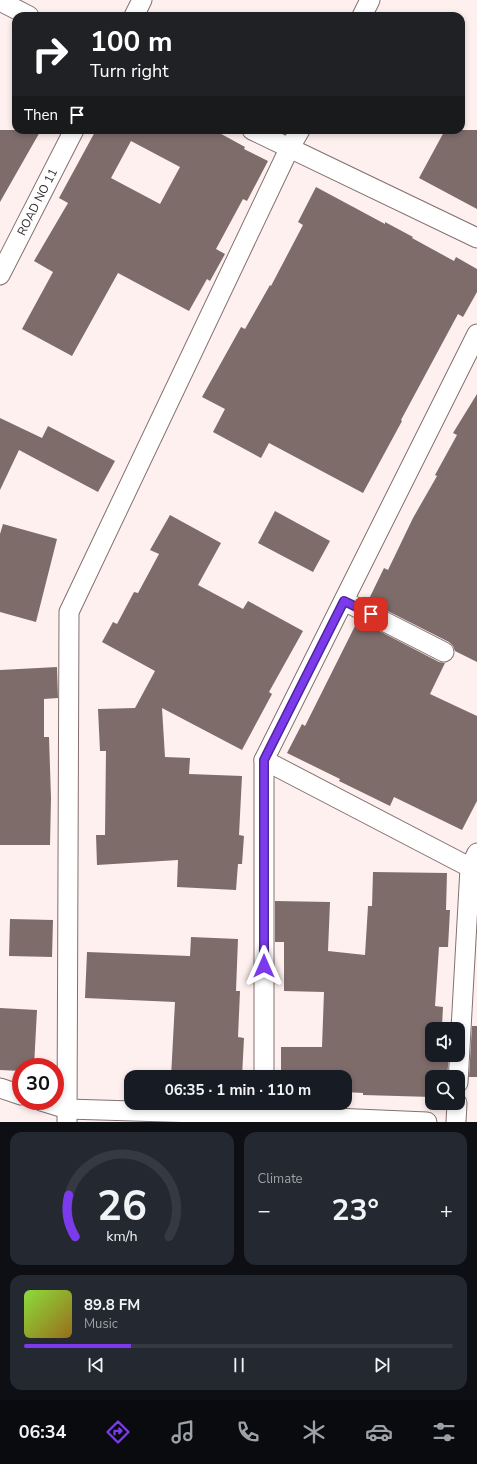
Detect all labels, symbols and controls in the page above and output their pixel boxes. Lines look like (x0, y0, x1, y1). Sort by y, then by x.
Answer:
text: 100 m (90, 23, 173, 61)
icon: right (24, 28, 76, 80)
text: Turn right (90, 59, 169, 83)
icon: arrive (66, 104, 88, 126)
text: Then (24, 105, 58, 125)
street label: ROAD NO 11 (13, 166, 61, 238)
pin (354, 597, 388, 631)
icon: arrive (360, 603, 382, 625)
position arrow (243, 945, 285, 987)
map controls (425, 1022, 465, 1110)
button: sound (425, 1022, 465, 1062)
speed limit sign: 30 (12, 1058, 64, 1110)
button: search (425, 1070, 465, 1110)
text: 06:35 · 1 min · 110 m (165, 1080, 311, 1100)
text: Climate (258, 1170, 303, 1188)
text: 26 (97, 1177, 147, 1234)
text: 23° (332, 1190, 379, 1231)
text: − (258, 1196, 271, 1226)
text: + (440, 1196, 453, 1226)
text: km/h (106, 1226, 137, 1245)
text: 89.8 FM (84, 1295, 140, 1315)
text: Music (84, 1315, 118, 1333)
icon: previous (85, 1354, 107, 1376)
icon: pause (228, 1354, 250, 1376)
icon: next (371, 1354, 393, 1376)
icon: directions (104, 1418, 132, 1446)
icon: music (169, 1418, 197, 1446)
icon: phone (234, 1418, 262, 1446)
icon: climate (300, 1418, 328, 1446)
icon: car (365, 1418, 393, 1446)
icon: filters (430, 1418, 458, 1446)
text: 06:34 (19, 1420, 66, 1444)

